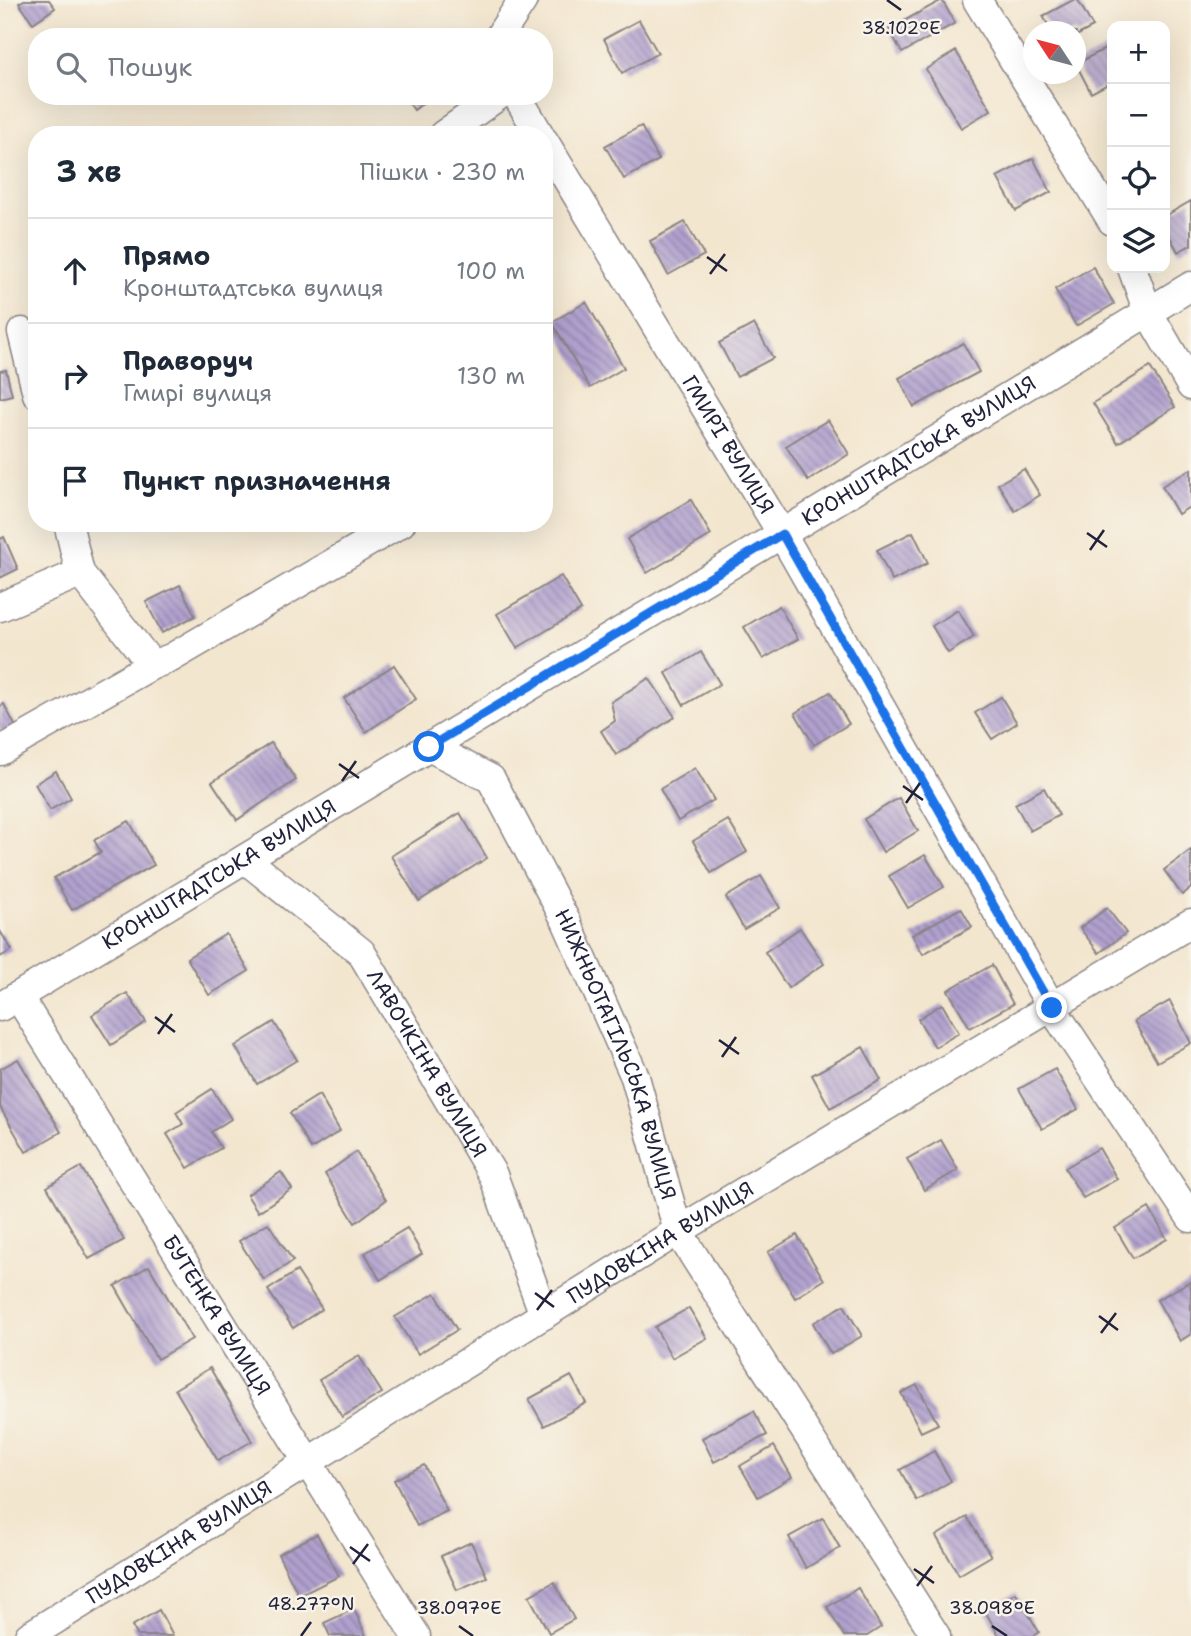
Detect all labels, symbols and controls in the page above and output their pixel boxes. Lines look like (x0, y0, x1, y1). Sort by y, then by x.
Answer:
text: 38.102°E (861, 16, 941, 40)
north arrow (1023, 21, 1086, 84)
map controls (1107, 21, 1170, 273)
button: + (1107, 21, 1170, 84)
search box (28, 28, 553, 105)
icon: search (52, 48, 90, 86)
text: Пошук (108, 49, 192, 84)
button: − (1107, 84, 1170, 147)
button: locate (1107, 147, 1170, 210)
text: 3 хв (56, 151, 121, 192)
text: Пішки · 230 m (360, 157, 525, 187)
button: layers (1107, 210, 1170, 273)
text: Прямо (123, 238, 211, 273)
icon: ahead (56, 252, 94, 290)
text: 100 m (456, 256, 525, 286)
text: Кронштадтська вулиця (123, 273, 384, 303)
text: Праворуч (123, 343, 253, 378)
icon: right (56, 357, 94, 395)
text: 130 m (457, 361, 525, 391)
street label: КРОНШТАДТСЬКА ВУЛИЦЯ (796, 369, 1041, 533)
street label: ГМИРІ ВУЛИЦЯ (675, 370, 781, 519)
text: Гмирі вулиця (123, 378, 272, 408)
icon: arrive (56, 462, 94, 500)
text: Пункт призначення (123, 463, 391, 498)
route start (413, 731, 444, 762)
street label: КРОНШТАДТСЬКА ВУЛИЦЯ (97, 793, 341, 956)
street label: НИЖНЬОТАГІЛЬСЬКА ВУЛИЦЯ (548, 904, 683, 1203)
street label: ЛАВОЧКІНА ВУЛИЦЯ (360, 964, 493, 1163)
route end (1036, 992, 1067, 1023)
street label: ПУДОВКІНА ВУЛИЦЯ (562, 1175, 759, 1311)
street label: БУТЕНКА ВУЛИЦЯ (156, 1230, 277, 1401)
street label: ПУДОВКІНА ВУЛИЦЯ (81, 1474, 277, 1611)
text: 48.277°N (268, 1592, 354, 1616)
text: 38.097°E (416, 1596, 502, 1620)
text: 38.098°E (949, 1596, 1035, 1620)

